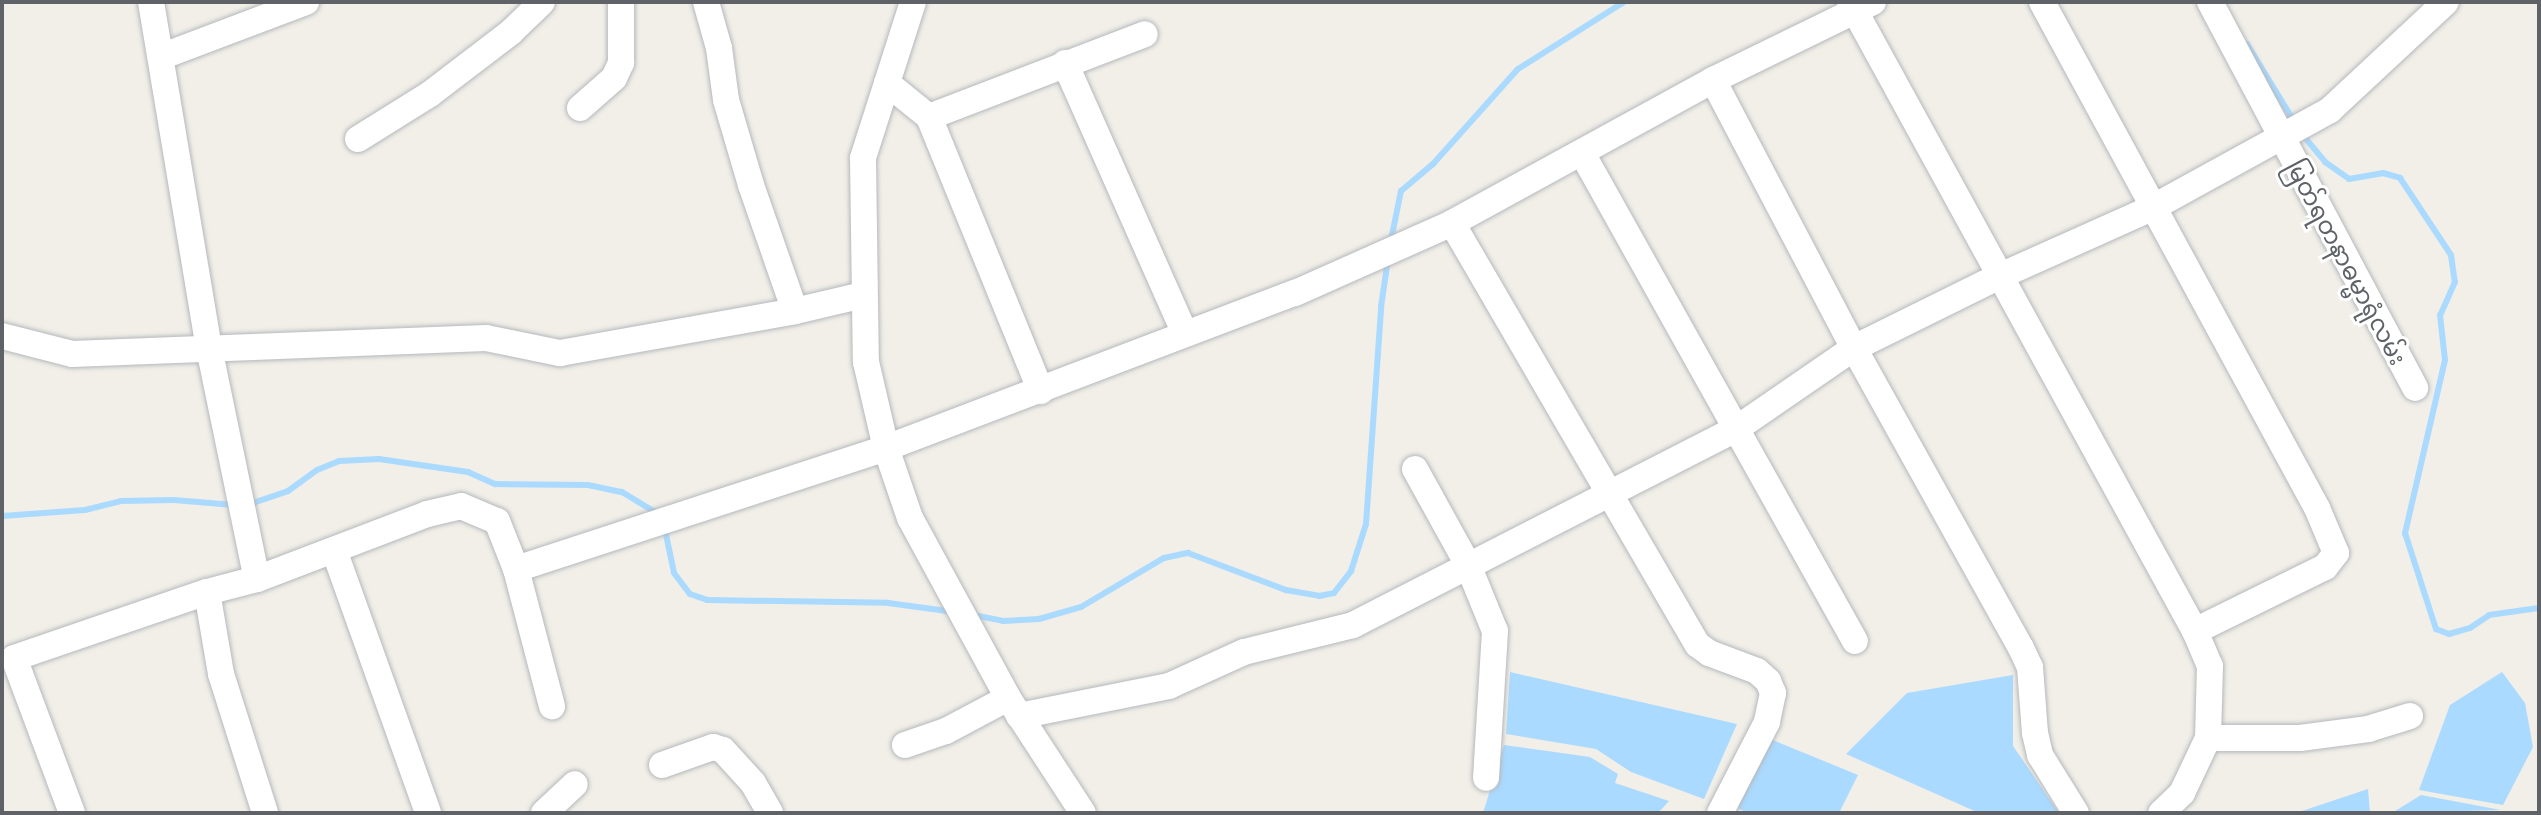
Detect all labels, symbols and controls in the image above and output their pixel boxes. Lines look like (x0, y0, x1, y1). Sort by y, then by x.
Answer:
street label: မြတ်ရတနာဓမ္မာရုံလမ်း (2281, 155, 2413, 369)

